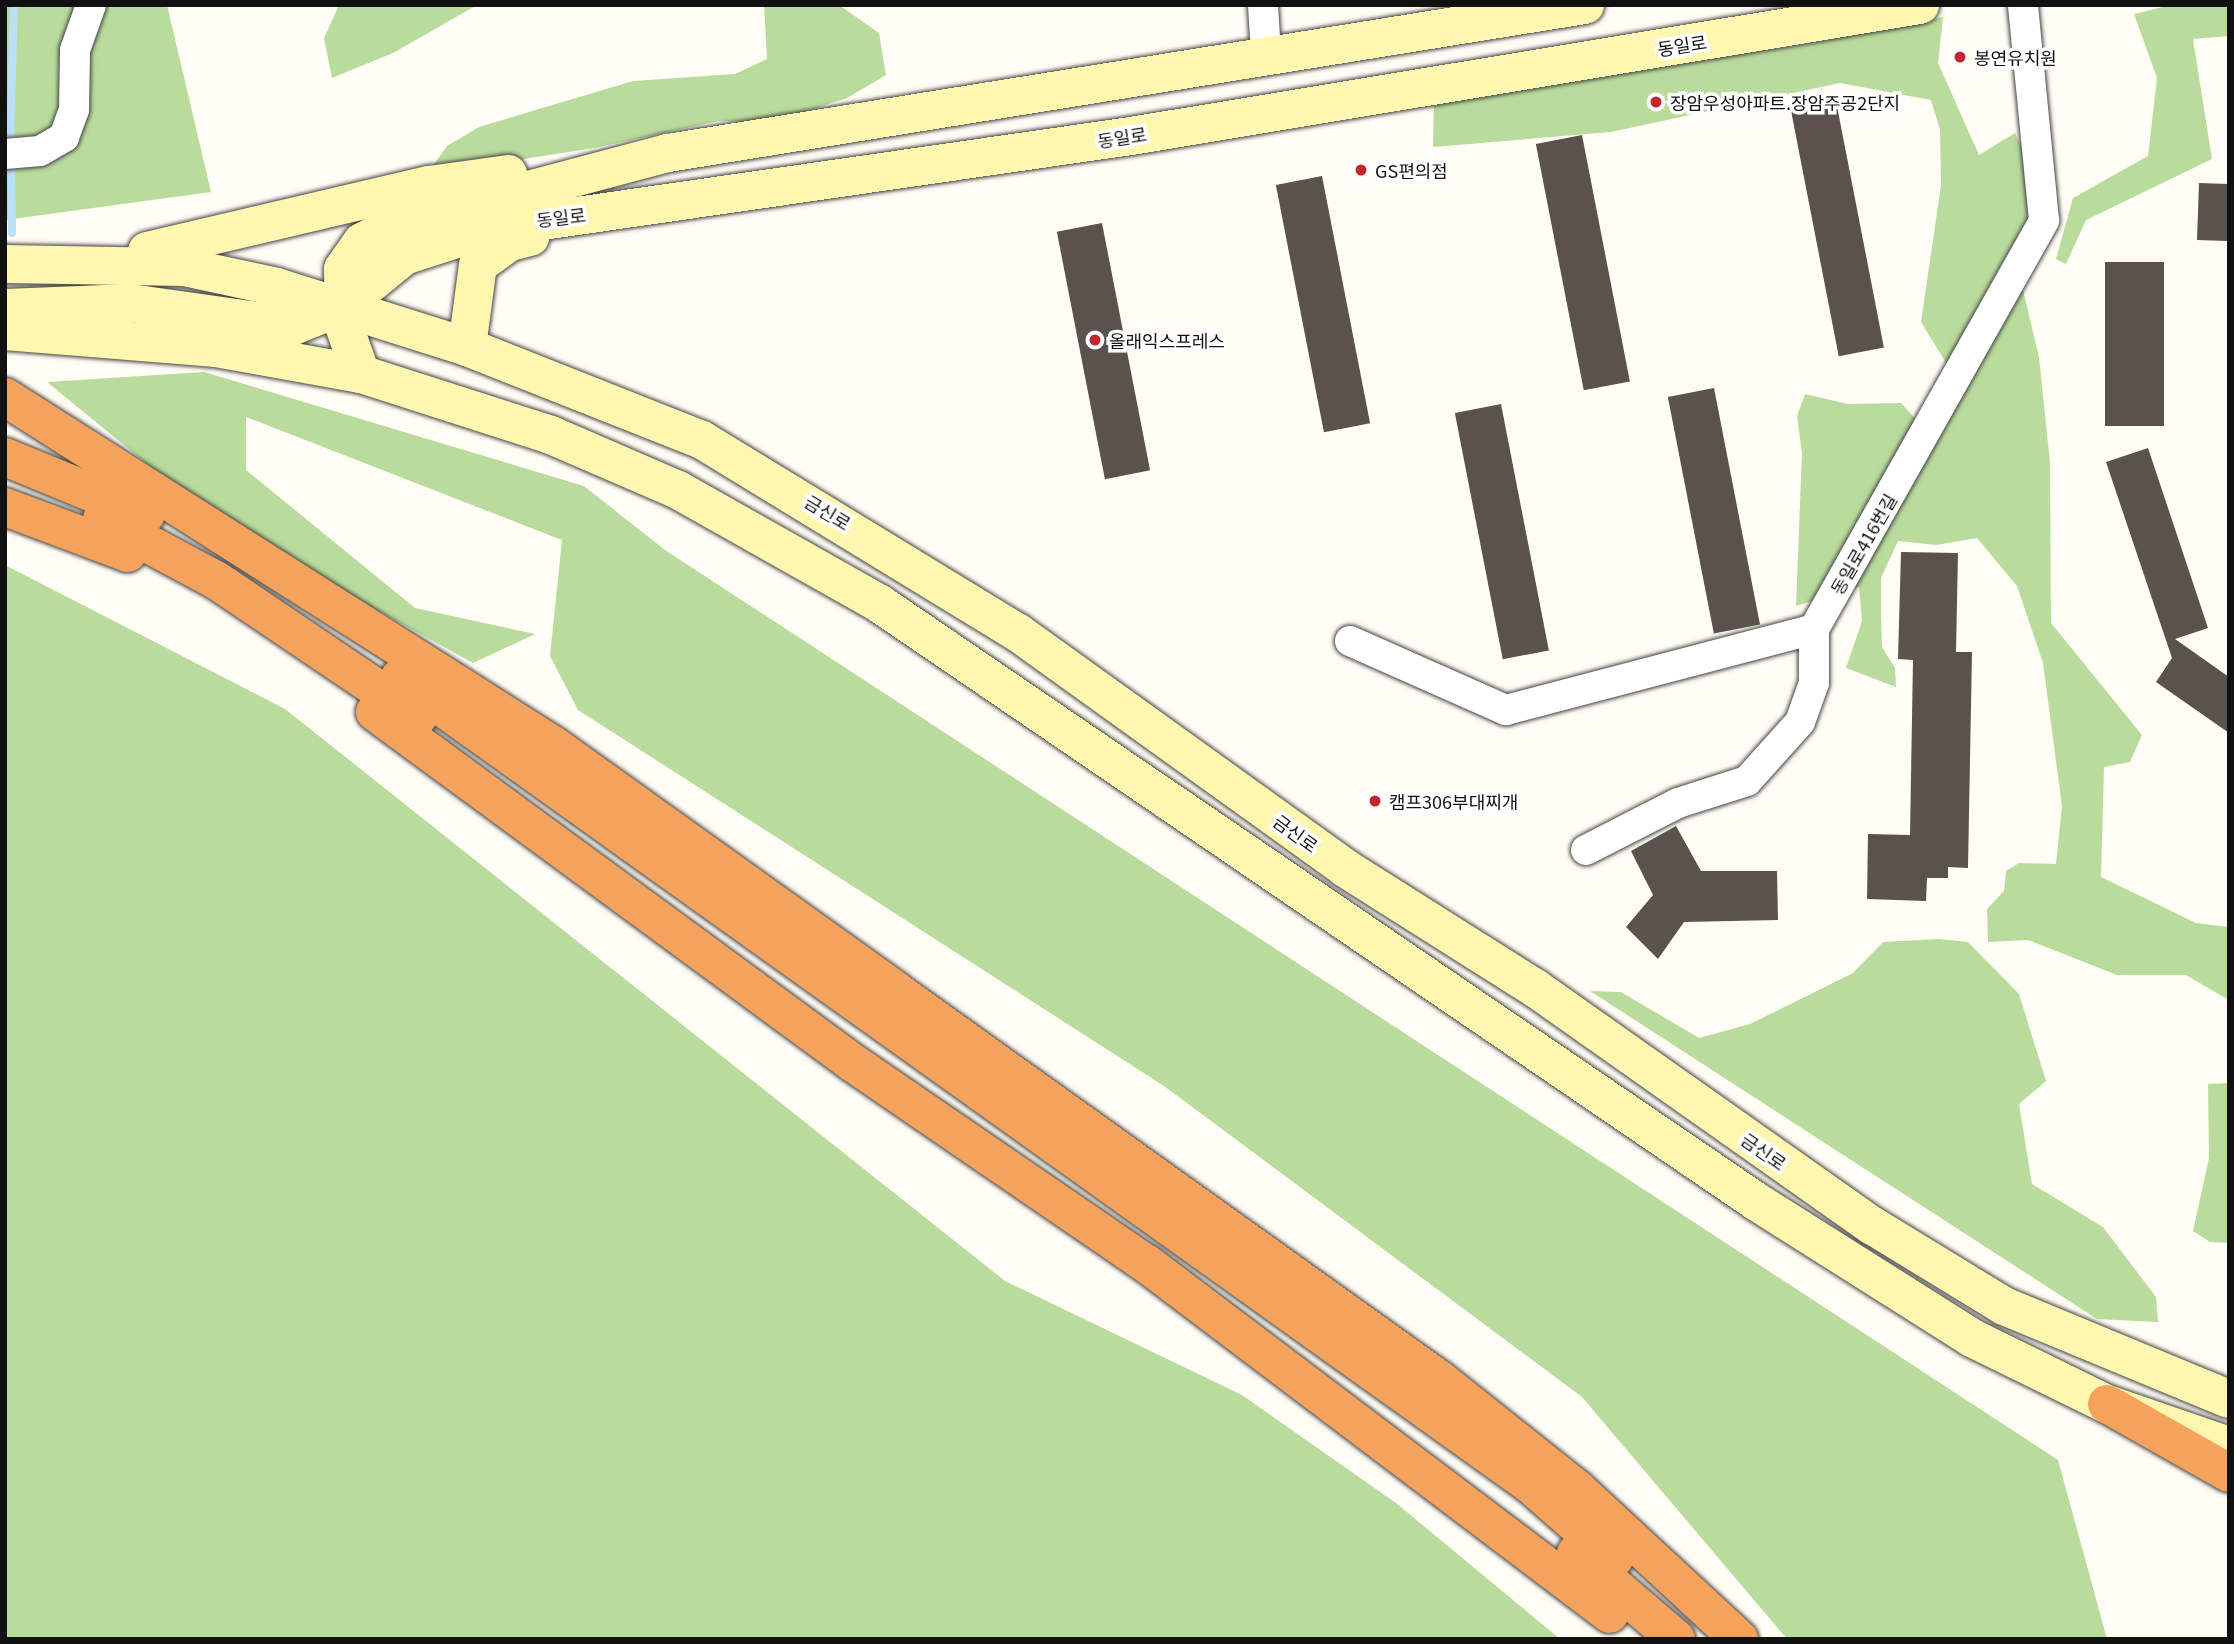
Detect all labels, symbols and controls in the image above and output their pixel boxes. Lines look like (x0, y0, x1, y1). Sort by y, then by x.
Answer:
street label: 동일로 (1656, 30, 1708, 60)
place label: 봉연유치원 (1974, 46, 2057, 68)
marker: 봉연유치원 (1952, 49, 1968, 65)
place label: 장암우성아파트.장암주공2단지 (1670, 91, 1900, 113)
marker: 장암우성아파트.장암주공2단지 (1648, 94, 1664, 110)
street label: 동일로 (1096, 122, 1148, 152)
place label: GS편의점 (1375, 159, 1448, 181)
marker: GS편의점 (1353, 162, 1369, 178)
street label: 동일로 (535, 203, 587, 231)
place label: 올래익스프레스 (1109, 329, 1225, 351)
marker: 올래익스프레스 (1087, 332, 1103, 348)
street label: 금신로 (801, 490, 855, 534)
street label: 동일로416번길 (1825, 490, 1901, 598)
place label: 캠프306부대찌개 (1389, 790, 1518, 812)
marker: 캠프306부대찌개 (1367, 793, 1383, 809)
street label: 금신로 (1270, 810, 1322, 856)
street label: 금신로 (1737, 1128, 1791, 1174)

